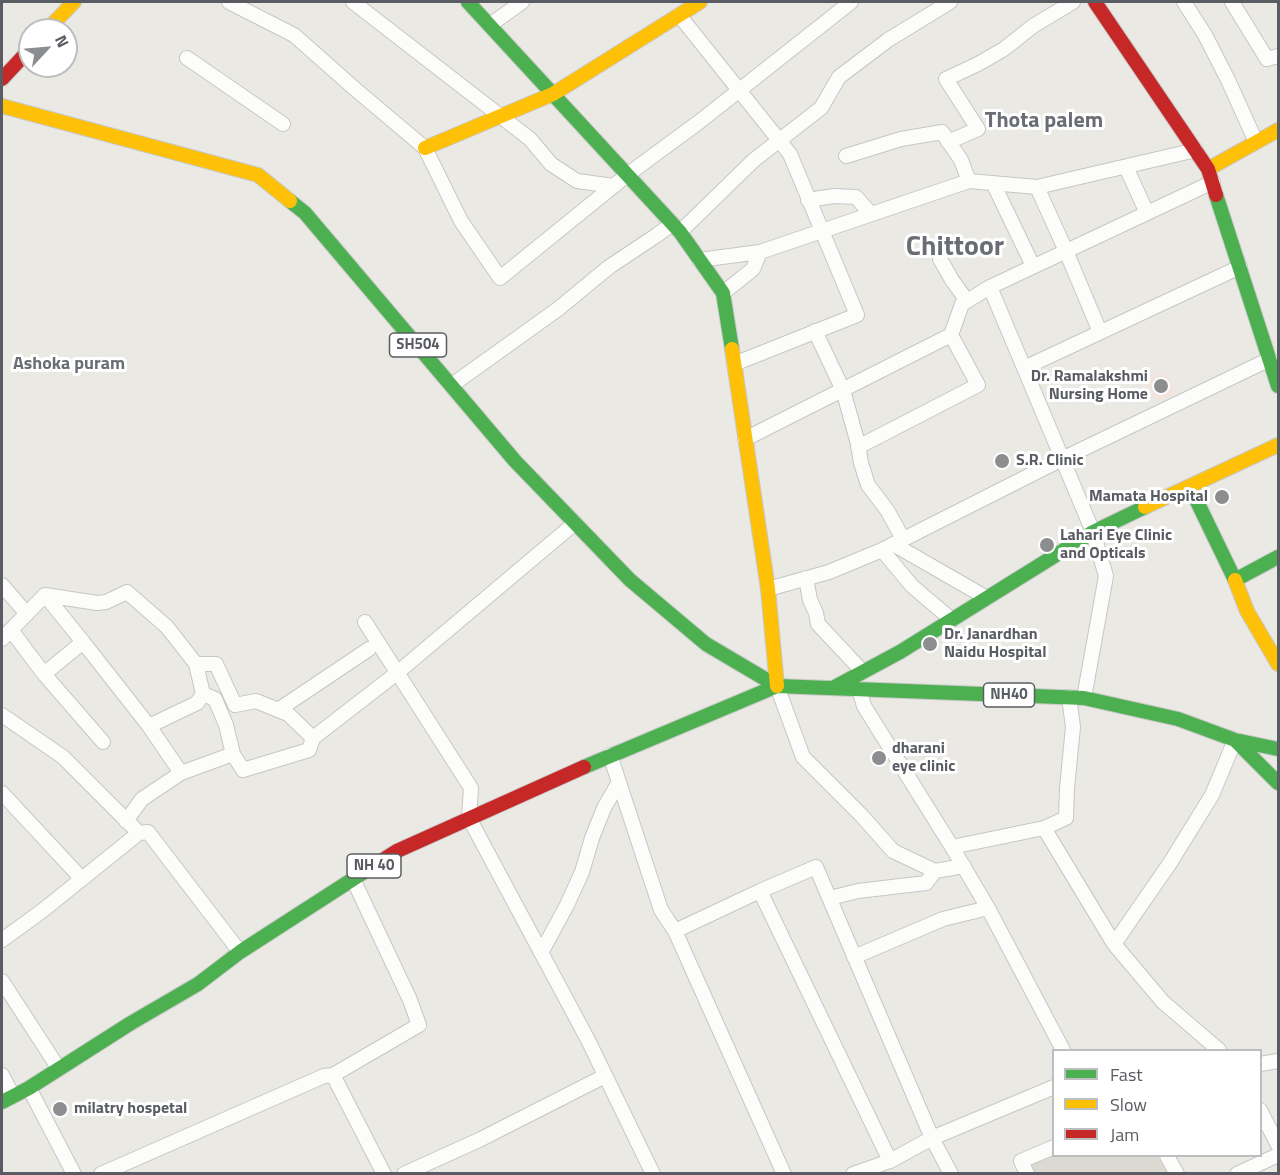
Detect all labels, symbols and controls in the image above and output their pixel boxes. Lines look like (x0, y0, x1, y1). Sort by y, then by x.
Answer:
north arrow (18, 18, 78, 78)
text: N (49, 31, 76, 51)
district label: Thota palem (985, 109, 1103, 135)
district label: Chittoor (906, 231, 1004, 265)
road number: SH504 (390, 333, 446, 357)
district label: Ashoka puram (13, 354, 125, 376)
place label: Dr. Ramalakshmi Nursing Home (1031, 367, 1148, 405)
marker: Dr. Ramalakshmi Nursing Home (1152, 377, 1170, 395)
place label: S.R. Clinic (1016, 451, 1084, 471)
marker: S.R. Clinic (993, 452, 1011, 470)
place label: Mamata Hospital (1089, 487, 1208, 507)
marker: Mamata Hospital (1213, 488, 1231, 506)
place label: Lahari Eye Clinic and Opticals (1060, 526, 1172, 564)
marker: Lahari Eye Clinic and Opticals (1038, 536, 1056, 554)
place label: Dr. Janardhan Naidu Hospital (944, 625, 1046, 663)
marker: Dr. Janardhan Naidu Hospital (921, 635, 939, 653)
road number: NH40 (984, 683, 1034, 707)
place label: dharani eye clinic (892, 739, 955, 777)
marker: dharani eye clinic (870, 749, 888, 767)
road number: NH 40 (347, 854, 401, 878)
legend (1052, 1049, 1262, 1157)
text: Fast (1110, 1061, 1143, 1088)
text: Slow (1110, 1091, 1147, 1118)
place label: milatry hospetal (74, 1099, 187, 1119)
marker: milatry hospetal (51, 1100, 69, 1118)
text: Jam (1110, 1121, 1139, 1148)

